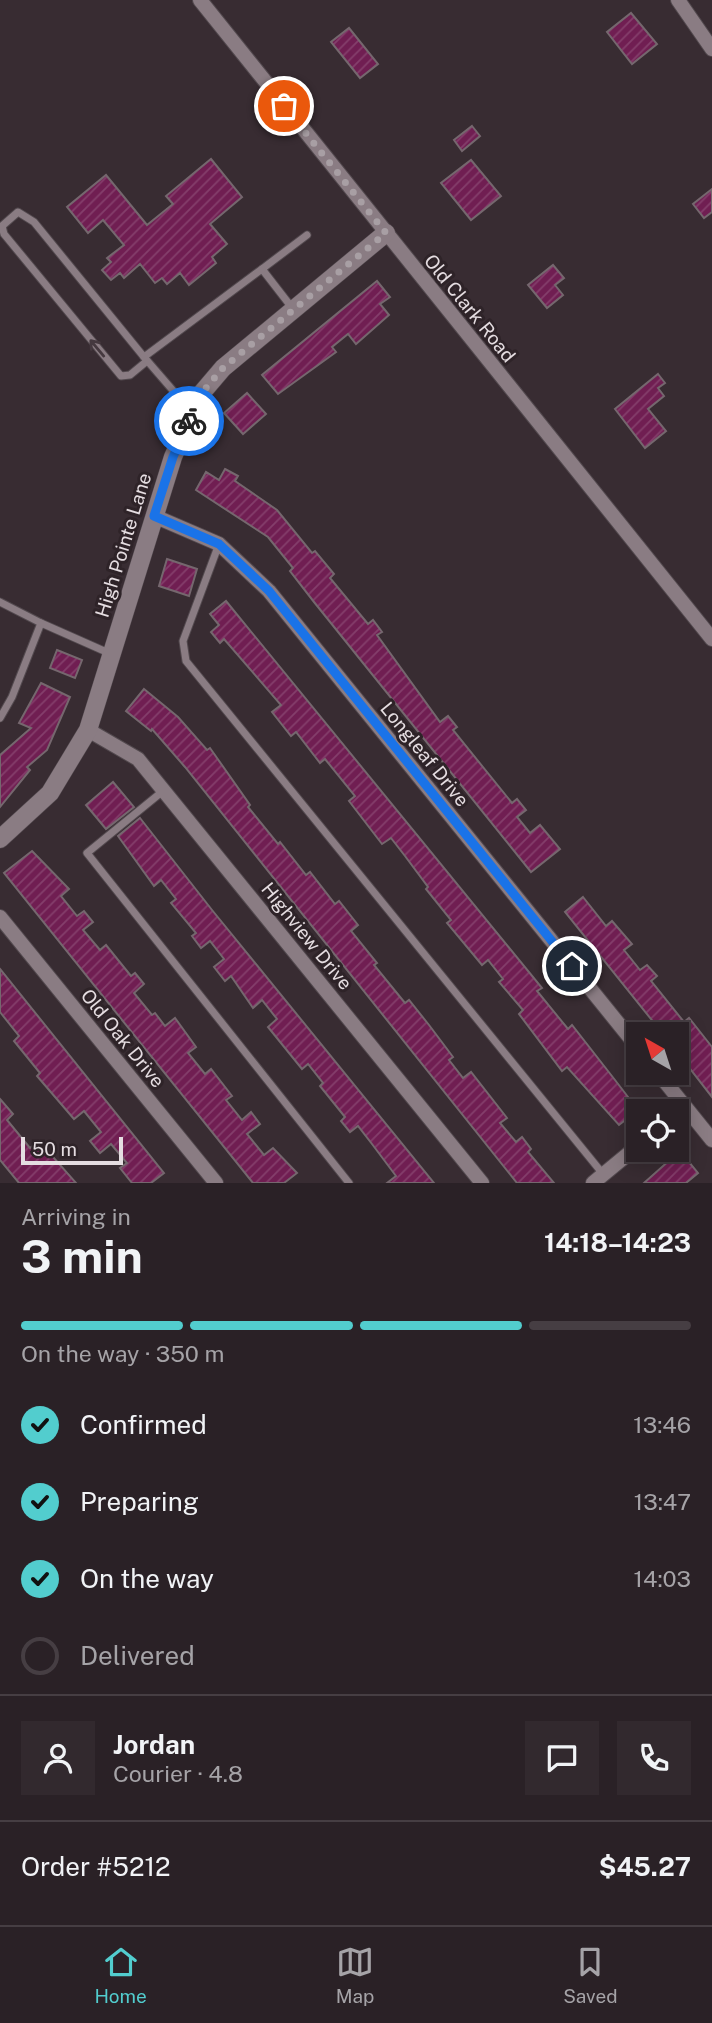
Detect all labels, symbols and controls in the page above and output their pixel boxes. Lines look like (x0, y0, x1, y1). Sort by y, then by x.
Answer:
pin (254, 76, 314, 136)
icon: bag (265, 87, 303, 125)
street label: Old Clark Road (420, 250, 520, 366)
one-way arrow (89, 340, 105, 358)
courier (154, 386, 224, 456)
icon: bike (170, 402, 208, 440)
street label: High Pointe Lane (91, 470, 155, 620)
street label: Longleaf Drive (376, 697, 474, 811)
street label: Highview Drive (257, 878, 357, 994)
pin (542, 936, 602, 996)
icon: home (553, 947, 591, 985)
street label: Old Oak Drive (77, 984, 169, 1092)
north arrow (626, 1022, 690, 1085)
map controls (626, 1022, 689, 1162)
button: locate (626, 1099, 689, 1162)
scale bar (21, 1134, 122, 1166)
text: 50 m (32, 1138, 77, 1160)
text: Arriving in (21, 1203, 131, 1230)
text: 14:18–14:23 (544, 1227, 691, 1258)
text: 3 min (21, 1229, 143, 1283)
text: On the way · 350 m (21, 1340, 224, 1367)
icon: check (21, 1406, 59, 1444)
text: Confirmed (80, 1409, 207, 1440)
text: 13:46 (633, 1411, 691, 1438)
icon: check (21, 1483, 59, 1521)
text: Preparing (80, 1486, 199, 1517)
text: 13:47 (634, 1488, 691, 1515)
icon: check (21, 1560, 59, 1598)
text: On the way (80, 1563, 214, 1594)
text: 14:03 (634, 1565, 691, 1592)
text: Delivered (80, 1640, 195, 1671)
button: person (21, 1721, 95, 1795)
button: chat (525, 1721, 599, 1795)
button: phone (617, 1721, 691, 1795)
text: Jordan (113, 1729, 195, 1760)
text: Courier · 4.8 (113, 1760, 243, 1787)
text: Order #5212 (21, 1851, 171, 1882)
text: $45.27 (599, 1851, 691, 1882)
tab: Home (94, 1943, 147, 2007)
tab: Map (336, 1943, 374, 2007)
tab: Saved (563, 1943, 618, 2007)

